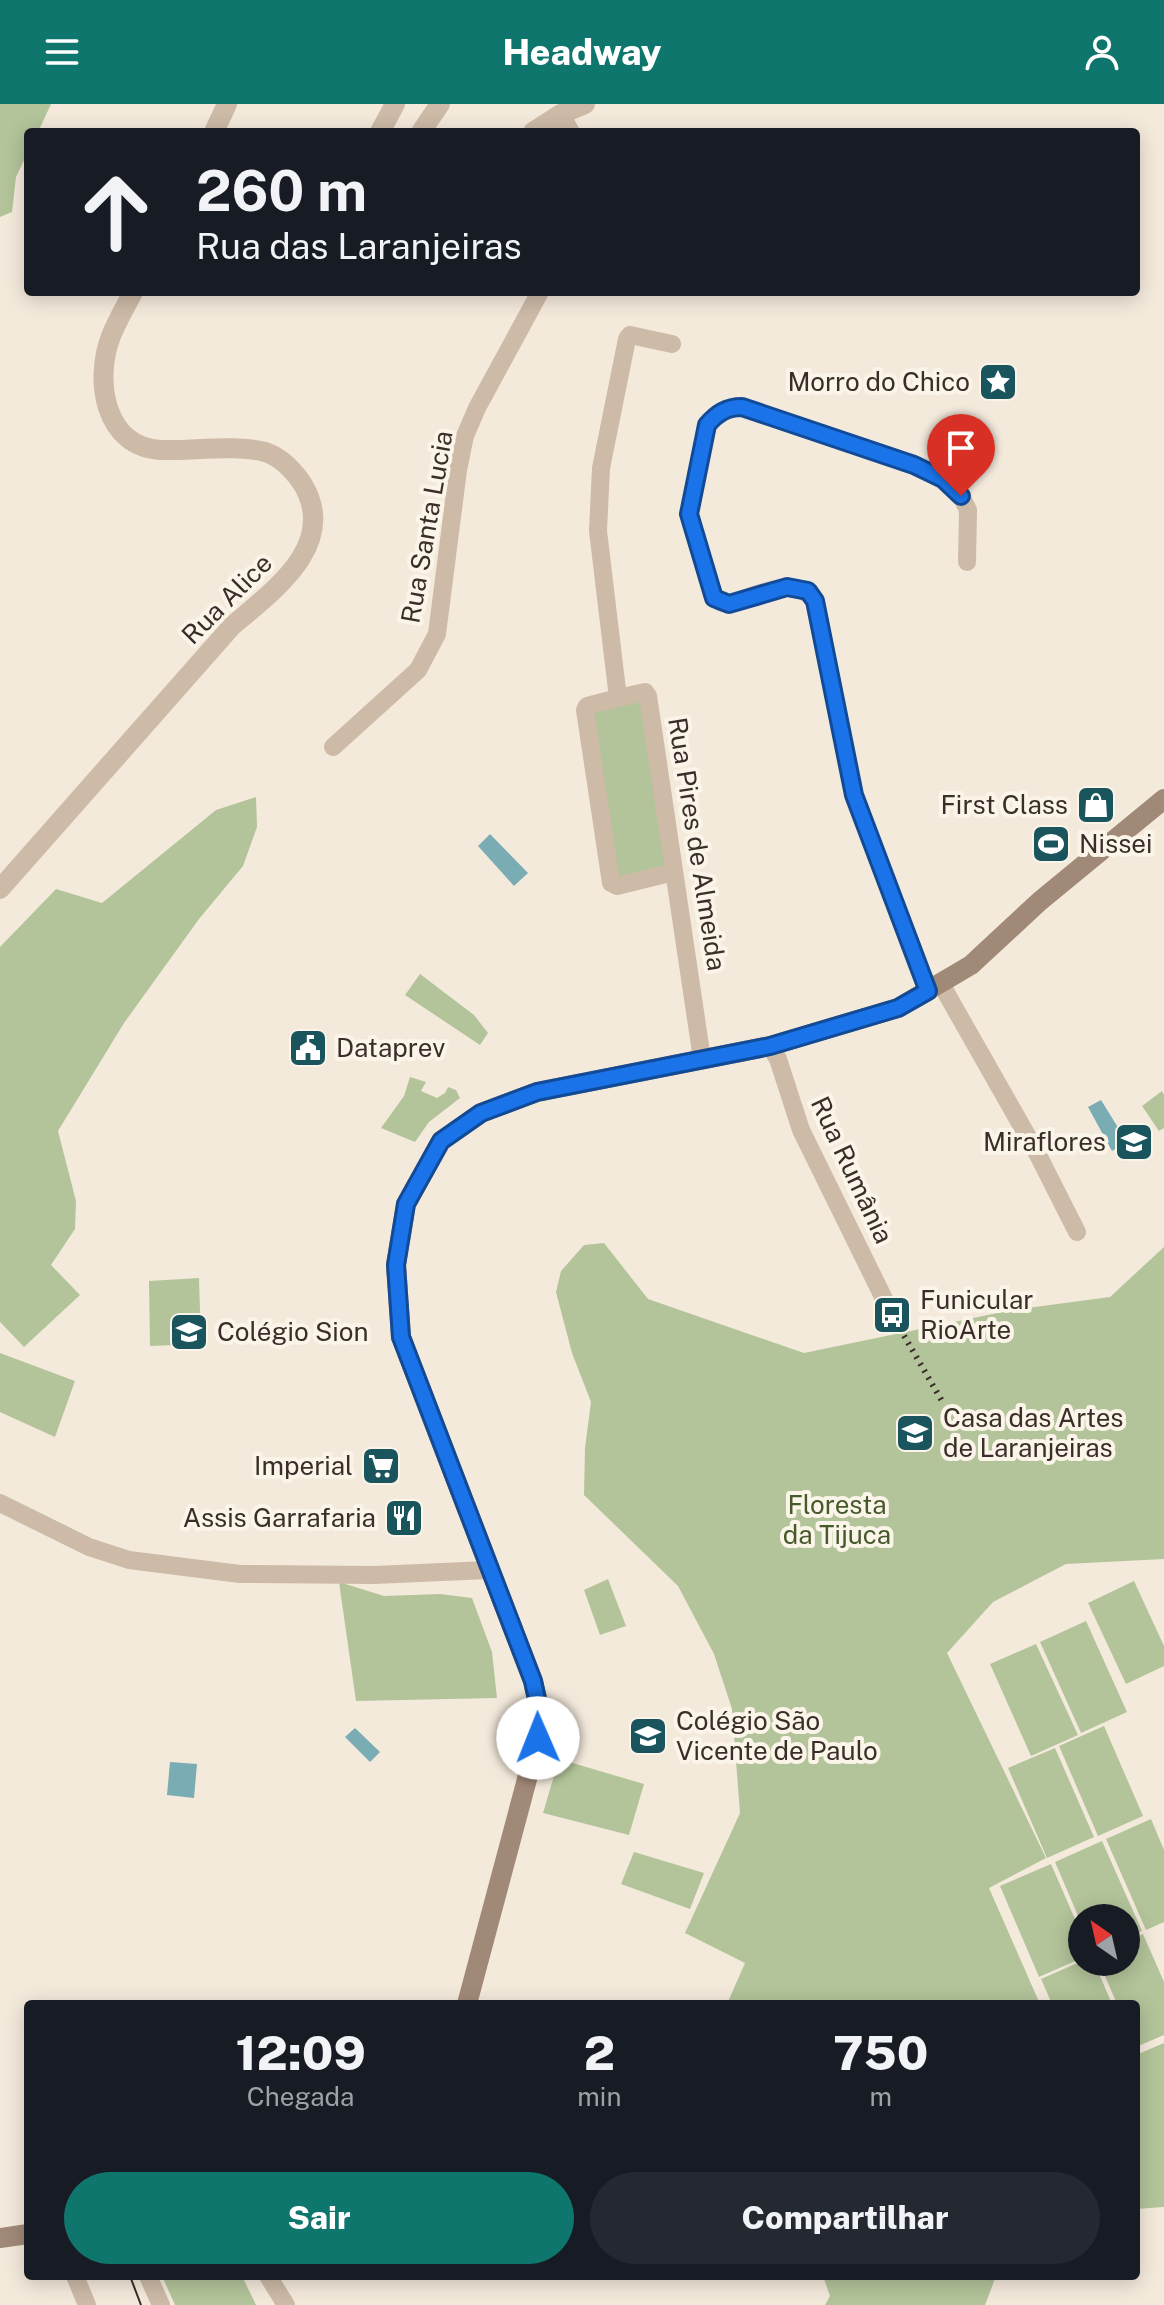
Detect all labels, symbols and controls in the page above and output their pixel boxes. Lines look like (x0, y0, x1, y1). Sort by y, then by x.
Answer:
icon: menu (40, 30, 84, 74)
icon: person (1080, 30, 1124, 74)
text: Headway (502, 31, 662, 73)
text: 260 m (196, 158, 367, 224)
icon: ahead (64, 160, 168, 264)
text: Rua das Laranjeiras (196, 225, 522, 267)
place icon: Morro do Chico (977, 361, 1019, 403)
place label: Morro do Chico (787, 366, 970, 397)
pin (927, 414, 995, 496)
icon: arrive (939, 426, 983, 470)
street label: Rua Santa Lucia (394, 428, 459, 626)
street label: Rua Alice (175, 547, 278, 650)
street label: Rua Pires de Almeida (662, 715, 733, 973)
shop icon: First Class (1075, 784, 1117, 826)
place label: First Class (940, 789, 1068, 820)
sports icon: Nissei (1030, 823, 1072, 865)
place label: Nissei (1079, 828, 1152, 859)
public building icon: Dataprev (287, 1027, 329, 1069)
place label: Dataprev (336, 1032, 445, 1063)
street label: Rua Rumânia (805, 1091, 900, 1248)
school or university icon: Miraflores (1113, 1121, 1155, 1163)
place label: Miraflores (983, 1126, 1106, 1157)
place label: Funicular RioArte (920, 1284, 1034, 1345)
bus stop icon: Funicular RioArte (871, 1294, 913, 1336)
school or university icon: Colégio Sion (168, 1311, 210, 1353)
place label: Colégio Sion (217, 1316, 368, 1347)
place label: Casa das Artes de Laranjeiras (943, 1402, 1123, 1463)
school or university icon: Casa das Artes de Laranjeiras (894, 1412, 936, 1454)
supermarket icon: Imperial (360, 1445, 402, 1487)
place label: Imperial (254, 1450, 353, 1481)
park label: Floresta da Tijuca (783, 1489, 891, 1550)
restaurant icon: Assis Garrafaria (383, 1497, 425, 1539)
place label: Assis Garrafaria (183, 1502, 376, 1533)
position arrow (496, 1696, 580, 1780)
place label: Colégio São Vicente de Paulo (676, 1705, 878, 1766)
school or university icon: Colégio São Vicente de Paulo (627, 1715, 669, 1757)
north arrow (1068, 1904, 1140, 1976)
map controls (1068, 1904, 1140, 1976)
text: 12:09 (236, 2024, 366, 2081)
text: 2 (584, 2024, 615, 2081)
text: 750 (833, 2024, 928, 2081)
text: Chegada (247, 2081, 354, 2112)
text: min (577, 2081, 621, 2112)
text: m (869, 2081, 892, 2112)
button: Sair (64, 2172, 574, 2264)
button: Compartilhar (590, 2172, 1100, 2264)

